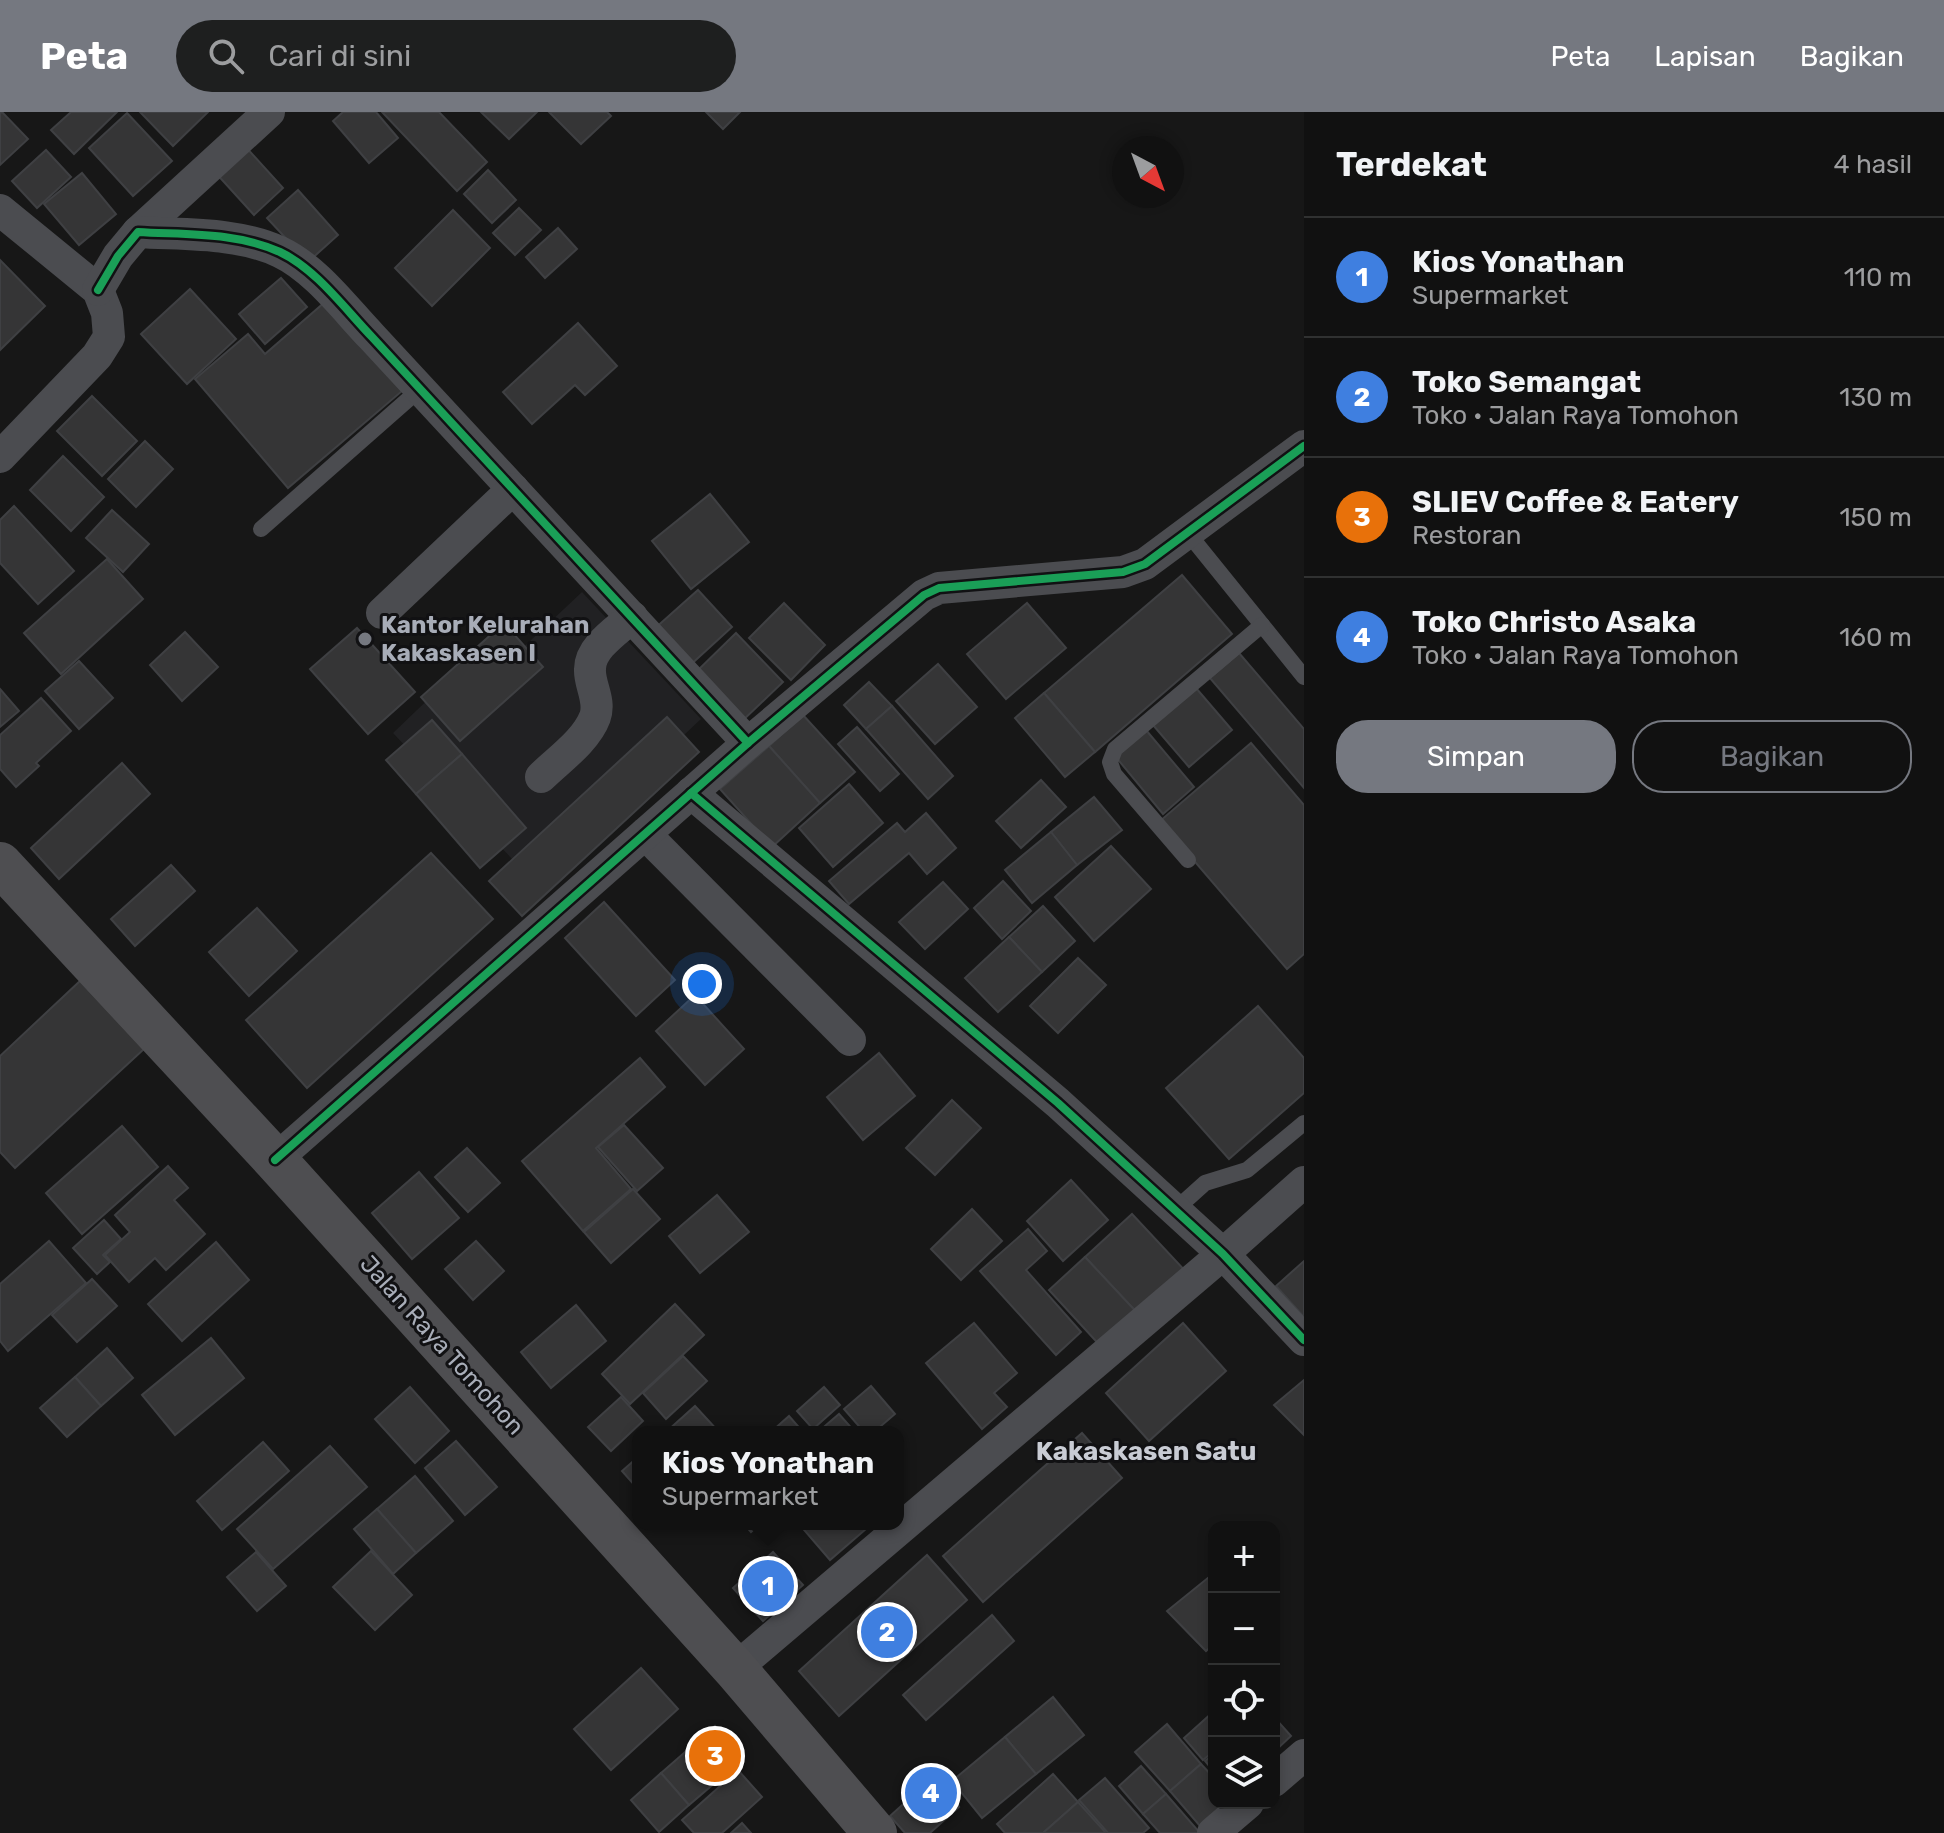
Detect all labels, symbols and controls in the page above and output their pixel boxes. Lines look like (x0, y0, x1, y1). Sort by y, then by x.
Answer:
search box (176, 20, 736, 92)
text: Peta (40, 33, 128, 79)
icon: search (204, 34, 248, 78)
text: Cari di sini (268, 38, 411, 74)
text: Peta (1551, 40, 1610, 73)
text: Lapisan (1654, 40, 1756, 73)
text: Bagikan (1800, 40, 1904, 73)
north arrow (1112, 136, 1184, 208)
text: Terdekat (1336, 144, 1487, 185)
text: 4 hasil (1833, 149, 1912, 180)
text: Kios Yonathan (1412, 244, 1624, 280)
text: 1 (1356, 262, 1368, 293)
text: 110 m (1844, 262, 1912, 293)
text: Supermarket (1412, 280, 1569, 311)
text: Toko Semangat (1412, 364, 1641, 400)
text: 2 (1354, 382, 1370, 413)
text: 130 m (1839, 382, 1912, 413)
text: Toko · Jalan Raya Tomohon (1412, 400, 1739, 431)
text: SLIEV Coffee & Eatery (1412, 484, 1739, 520)
text: 3 (1353, 502, 1371, 533)
text: 150 m (1839, 502, 1912, 533)
text: Restoran (1412, 520, 1522, 551)
text: Toko Christo Asaka (1412, 604, 1696, 640)
place label: Kantor Kelurahan Kakaskasen I (381, 611, 589, 667)
text: 4 (1353, 622, 1371, 653)
text: 160 m (1839, 622, 1912, 653)
marker: Kantor Kelurahan Kakaskasen I (356, 630, 374, 648)
text: Toko · Jalan Raya Tomohon (1412, 640, 1739, 671)
button: Simpan (1336, 720, 1616, 793)
button: Bagikan (1632, 720, 1912, 793)
your location (682, 964, 722, 1004)
street label: Jalan Raya Tomohon (354, 1250, 530, 1440)
popup (632, 1426, 904, 1530)
district label: Kakaskasen Satu (1036, 1436, 1256, 1467)
text: Kios Yonathan (662, 1445, 874, 1481)
text: Supermarket (662, 1481, 818, 1512)
map controls (1208, 1521, 1280, 1809)
button: + (1208, 1521, 1280, 1593)
pin: 1 (742, 1556, 794, 1616)
button: − (1208, 1593, 1280, 1665)
pin: 2 (861, 1602, 913, 1662)
button: locate (1208, 1665, 1280, 1737)
pin: 3 (689, 1726, 741, 1786)
button: layers (1208, 1737, 1280, 1809)
pin: 4 (905, 1763, 957, 1823)

